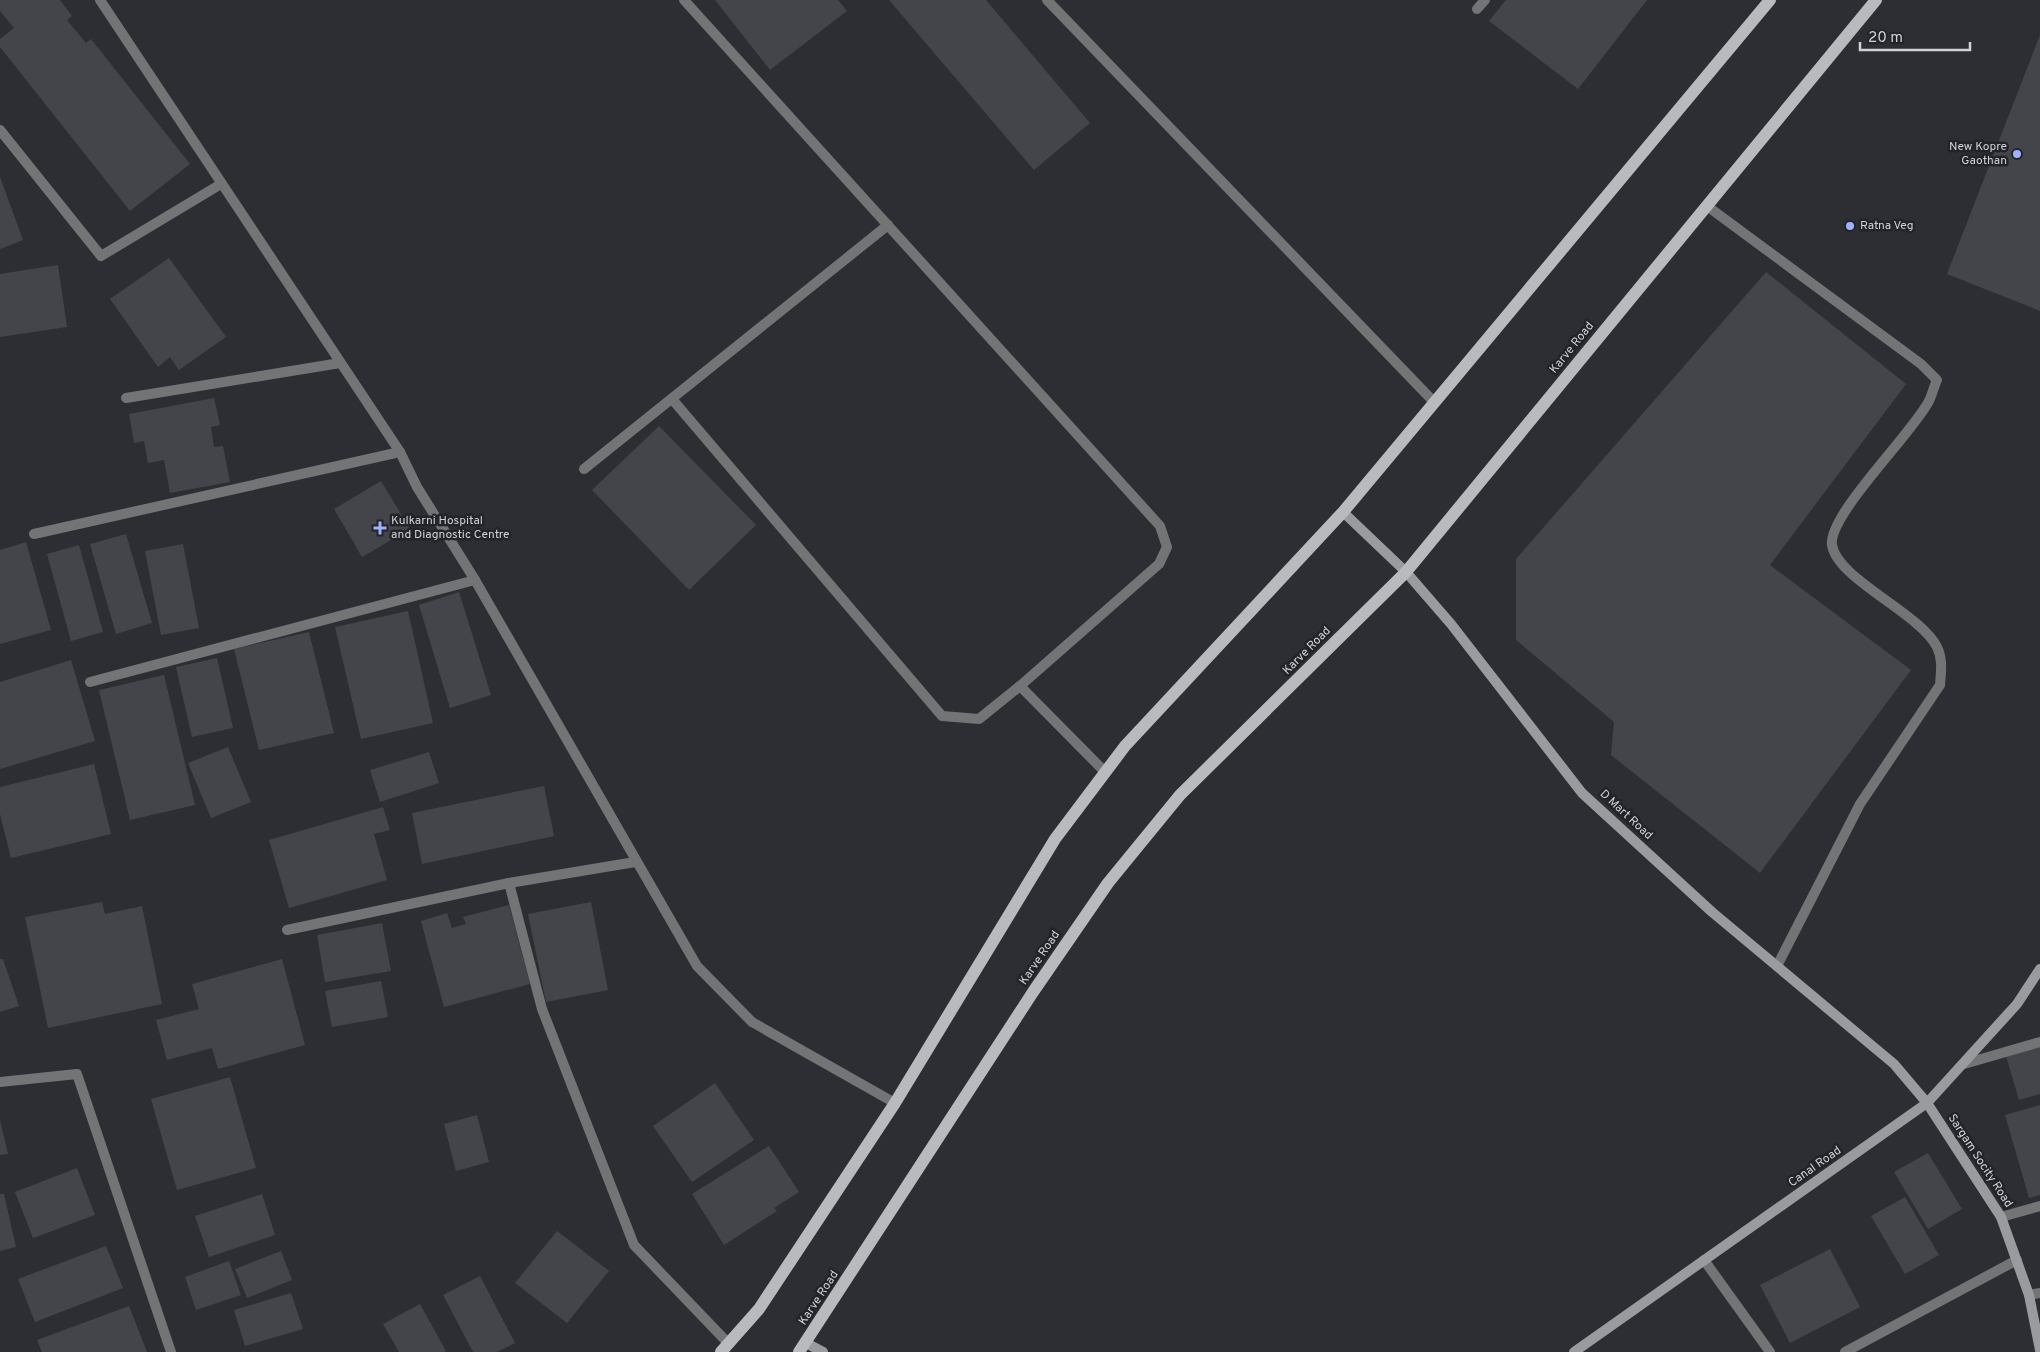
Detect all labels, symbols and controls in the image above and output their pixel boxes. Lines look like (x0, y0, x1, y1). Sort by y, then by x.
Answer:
scale bar (1860, 20, 1970, 52)
text: 20 m (1868, 29, 1903, 48)
place label: New Kopre Gaothan (1949, 139, 2007, 169)
marker: New Kopre Gaothan (2011, 148, 2023, 160)
place label: Ratna Veg (1860, 218, 1914, 234)
marker: Ratna Veg (1844, 220, 1856, 232)
street label: Karve Road (1546, 319, 1598, 377)
place label: Kulkarni Hospital and Diagnostic Centre (391, 513, 510, 543)
marker: Kulkarni Hospital and Diagnostic Centre (373, 521, 387, 535)
street label: Karve Road (1279, 623, 1335, 679)
street label: D Mart Road (1596, 786, 1656, 844)
street label: Karve Road (1016, 928, 1064, 988)
street label: Sargam Socity Road (1944, 1111, 2016, 1211)
street label: Canal Road (1785, 1143, 1845, 1191)
street label: Karve Road (795, 1268, 843, 1328)

